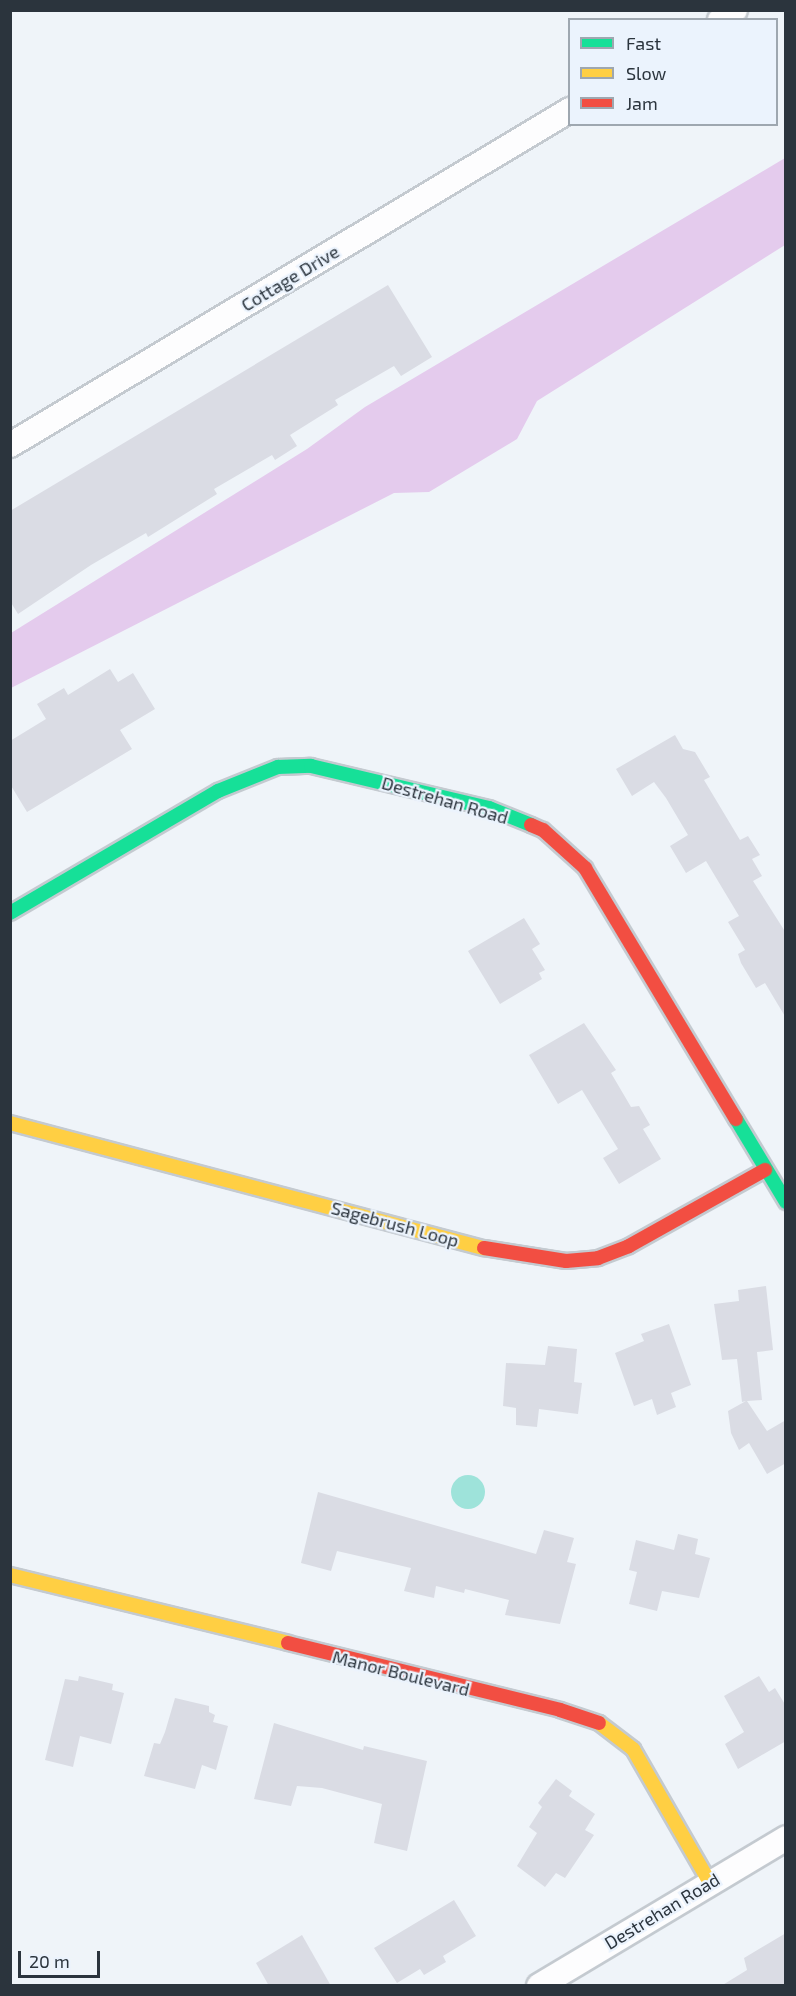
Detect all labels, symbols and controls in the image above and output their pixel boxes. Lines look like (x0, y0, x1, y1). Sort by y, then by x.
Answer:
legend (568, 18, 778, 126)
text: Fast (626, 32, 661, 54)
text: Slow (626, 62, 666, 84)
text: Jam (626, 92, 658, 114)
street label: Cottage Drive (237, 240, 343, 316)
street label: Destrehan Road (379, 772, 511, 828)
street label: Sagebrush Loop (329, 1197, 461, 1251)
street label: Manor Boulevard (330, 1645, 472, 1701)
street label: Destrehan Road (600, 1868, 724, 1954)
scale bar (21, 1939, 104, 1977)
text: 20 m (29, 1950, 70, 1972)

